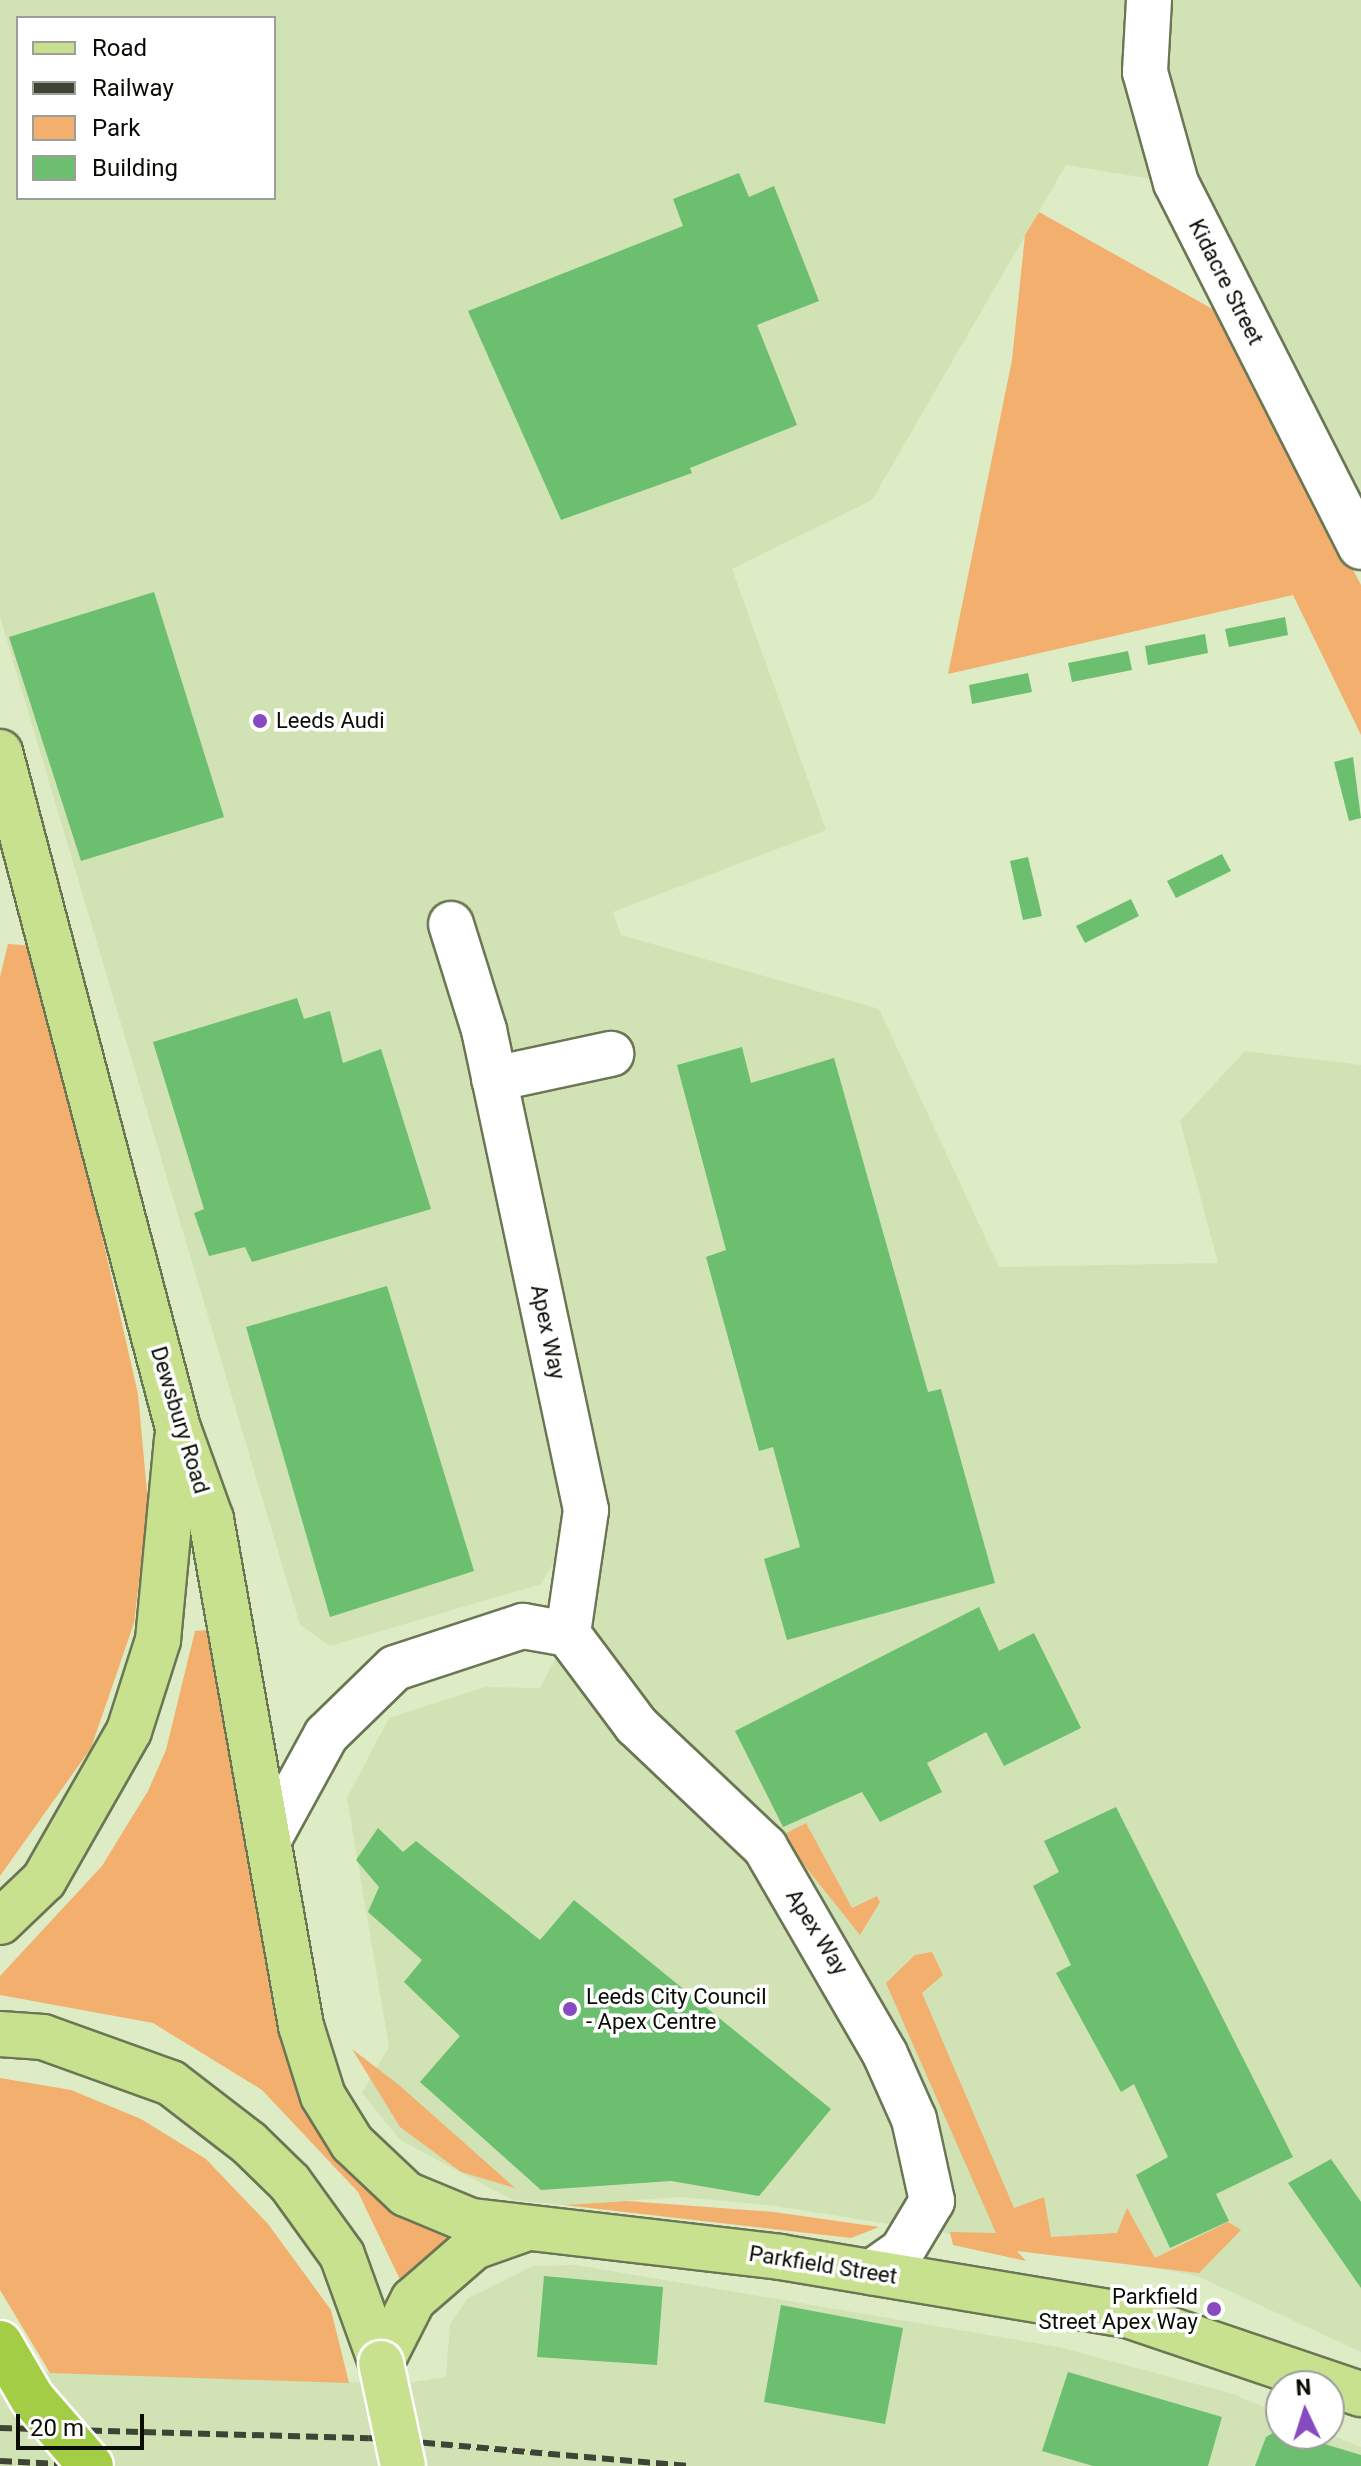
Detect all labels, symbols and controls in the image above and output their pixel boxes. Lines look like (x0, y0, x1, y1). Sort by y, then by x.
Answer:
legend (16, 16, 276, 200)
text: Road (92, 34, 147, 62)
text: Railway (92, 74, 174, 102)
text: Park (92, 114, 140, 142)
text: Building (92, 154, 178, 182)
street label: Kidacre Street (1183, 215, 1269, 349)
place label: Leeds Audi (276, 708, 385, 734)
marker: Leeds Audi (251, 712, 269, 730)
street label: Apex Way (525, 1282, 571, 1382)
street label: Dewsbury Road (145, 1343, 215, 1497)
street label: Apex Way (780, 1884, 854, 1980)
place label: Leeds City Council - Apex Centre (586, 1983, 766, 2034)
marker: Leeds City Council - Apex Centre (561, 2000, 579, 2018)
street label: Parkfield Street (747, 2240, 899, 2290)
place label: Parkfield Street Apex Way (1038, 2283, 1198, 2334)
marker: Parkfield Street Apex Way (1205, 2300, 1223, 2318)
north arrow (1265, 2370, 1345, 2450)
text: N (1295, 2375, 1312, 2401)
scale bar (20, 2398, 148, 2448)
text: 20 m (30, 2414, 84, 2442)

